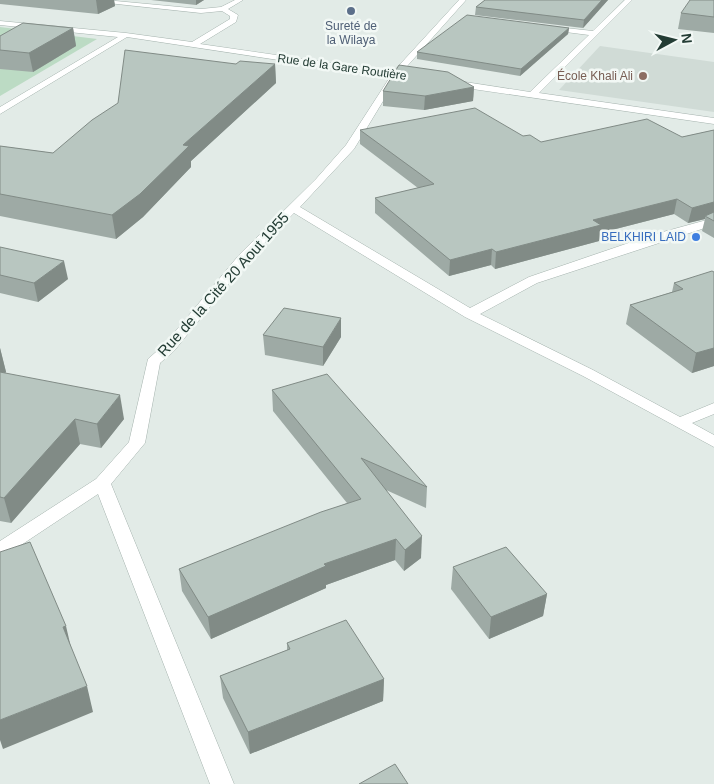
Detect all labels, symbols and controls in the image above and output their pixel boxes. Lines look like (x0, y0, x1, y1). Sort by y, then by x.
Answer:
marker: Sureté de la Wilaya (345, 5, 357, 17)
north arrow (649, 15, 699, 65)
place label: Sureté de la Wilaya (325, 19, 377, 47)
text: N (678, 32, 695, 44)
street label: Rue de la Gare Routière (277, 51, 408, 83)
place label: École Khali Ali (557, 68, 633, 83)
marker: École Khali Ali (637, 70, 649, 82)
street label: Rue de la Cité 20 Aout 1955 (154, 209, 292, 359)
place label: BELKHIRI LAID (601, 230, 686, 244)
marker: BELKHIRI LAID (690, 231, 702, 243)

